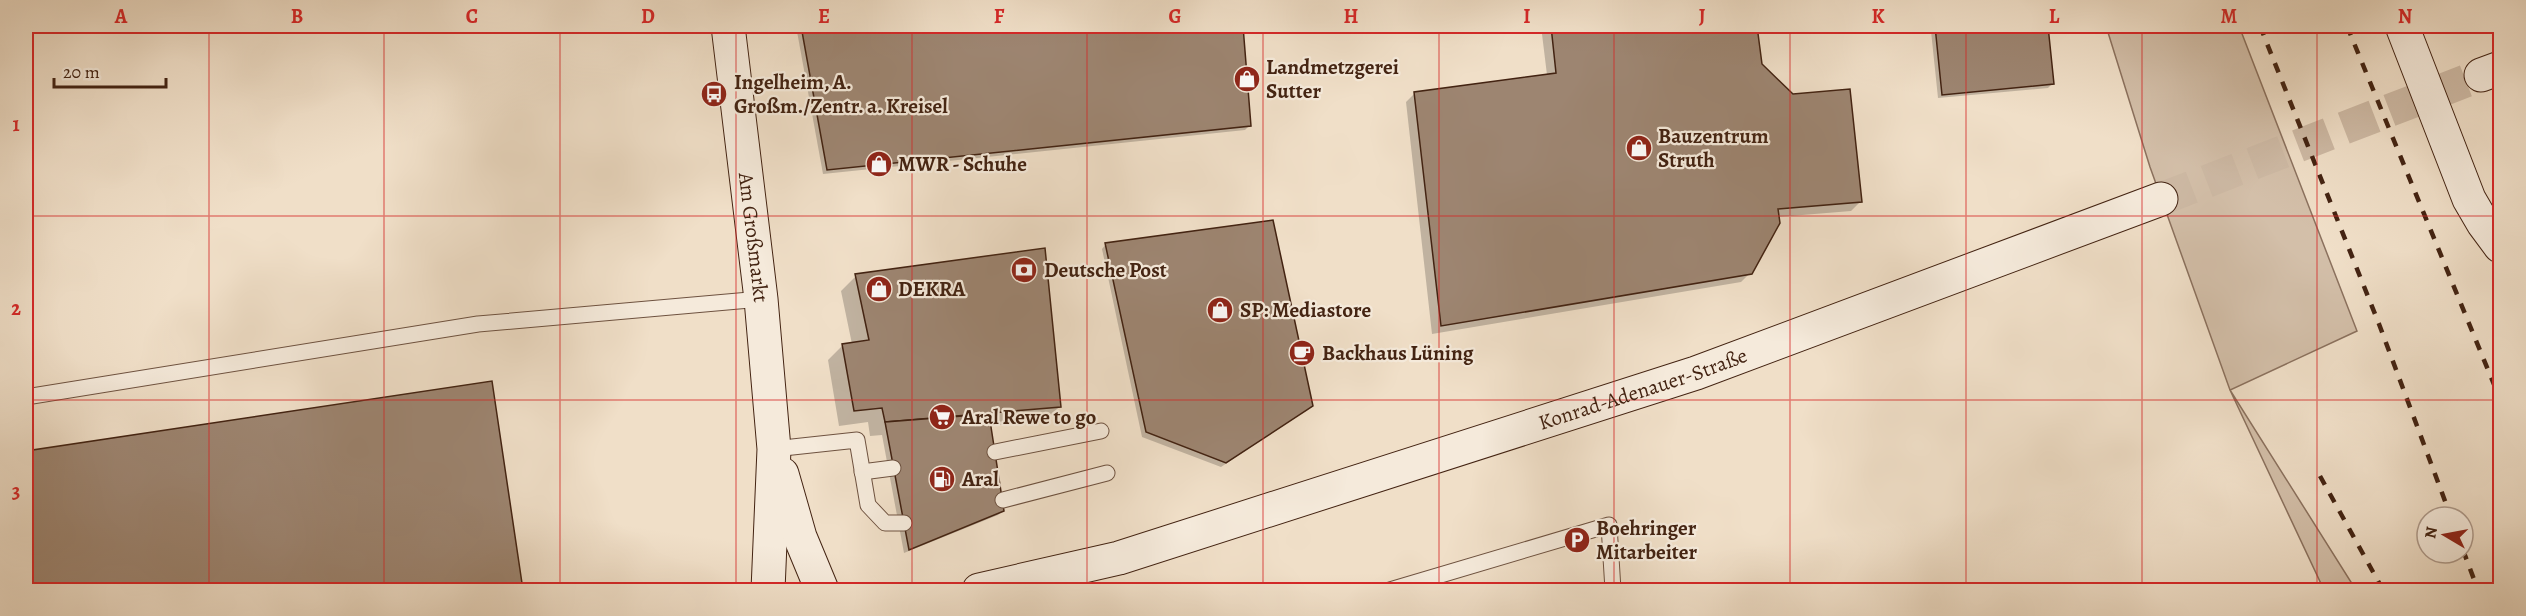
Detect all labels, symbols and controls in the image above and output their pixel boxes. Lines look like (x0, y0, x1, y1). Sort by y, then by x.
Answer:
text: A (114, 3, 128, 30)
text: B (291, 3, 303, 30)
text: C (466, 3, 478, 30)
text: D (641, 3, 655, 30)
text: E (818, 3, 830, 30)
text: F (994, 3, 1005, 30)
text: G (1168, 3, 1182, 30)
text: H (1344, 3, 1359, 30)
text: I (1523, 3, 1531, 30)
text: J (1699, 3, 1706, 30)
text: K (1871, 3, 1885, 30)
text: L (2049, 3, 2060, 30)
text: M (2221, 3, 2238, 30)
text: N (2398, 3, 2413, 30)
scale bar (54, 51, 166, 89)
place label: Landmetzgerei Sutter (1266, 53, 1399, 105)
text: 20 m (63, 60, 100, 84)
shop icon: Landmetzgerei Sutter (1232, 64, 1262, 94)
place label: Ingelheim, A. Großm./Zentr. a. Kreisel (734, 68, 948, 120)
bus stop icon: Ingelheim, A. Großm./Zentr. a. Kreisel (699, 79, 729, 109)
text: 1 (12, 111, 20, 138)
place label: Bauzentrum Struth (1658, 122, 1769, 174)
shop icon: Bauzentrum Struth (1624, 133, 1654, 163)
shop icon: MWR - Schuhe (864, 149, 894, 179)
place label: MWR - Schuhe (898, 150, 1027, 178)
street label: Am Großmarkt (732, 170, 775, 304)
bank icon: Deutsche Post (1009, 255, 1039, 285)
place label: Deutsche Post (1044, 256, 1167, 284)
shop icon: DEKRA (864, 274, 894, 304)
place label: DEKRA (898, 275, 966, 303)
text: 2 (11, 295, 21, 322)
shop icon: SP: Mediastore (1205, 295, 1235, 325)
place label: SP: Mediastore (1240, 296, 1371, 324)
cafe icon: Backhaus Lüning (1287, 338, 1317, 368)
place label: Backhaus Lüning (1322, 339, 1474, 367)
street label: Konrad-Adenauer-Straße (1535, 341, 1751, 437)
supermarket icon: Aral Rewe to go (927, 402, 957, 432)
place label: Aral Rewe to go (961, 403, 1097, 431)
fuel station icon: Aral (927, 464, 957, 494)
place label: Aral (961, 465, 999, 493)
text: 3 (12, 478, 20, 505)
north arrow (2415, 505, 2475, 565)
place label: Boehringer Mitarbeiter (1596, 514, 1698, 566)
parking icon: Boehringer Mitarbeiter (1562, 525, 1592, 555)
text: N (2419, 525, 2443, 540)

